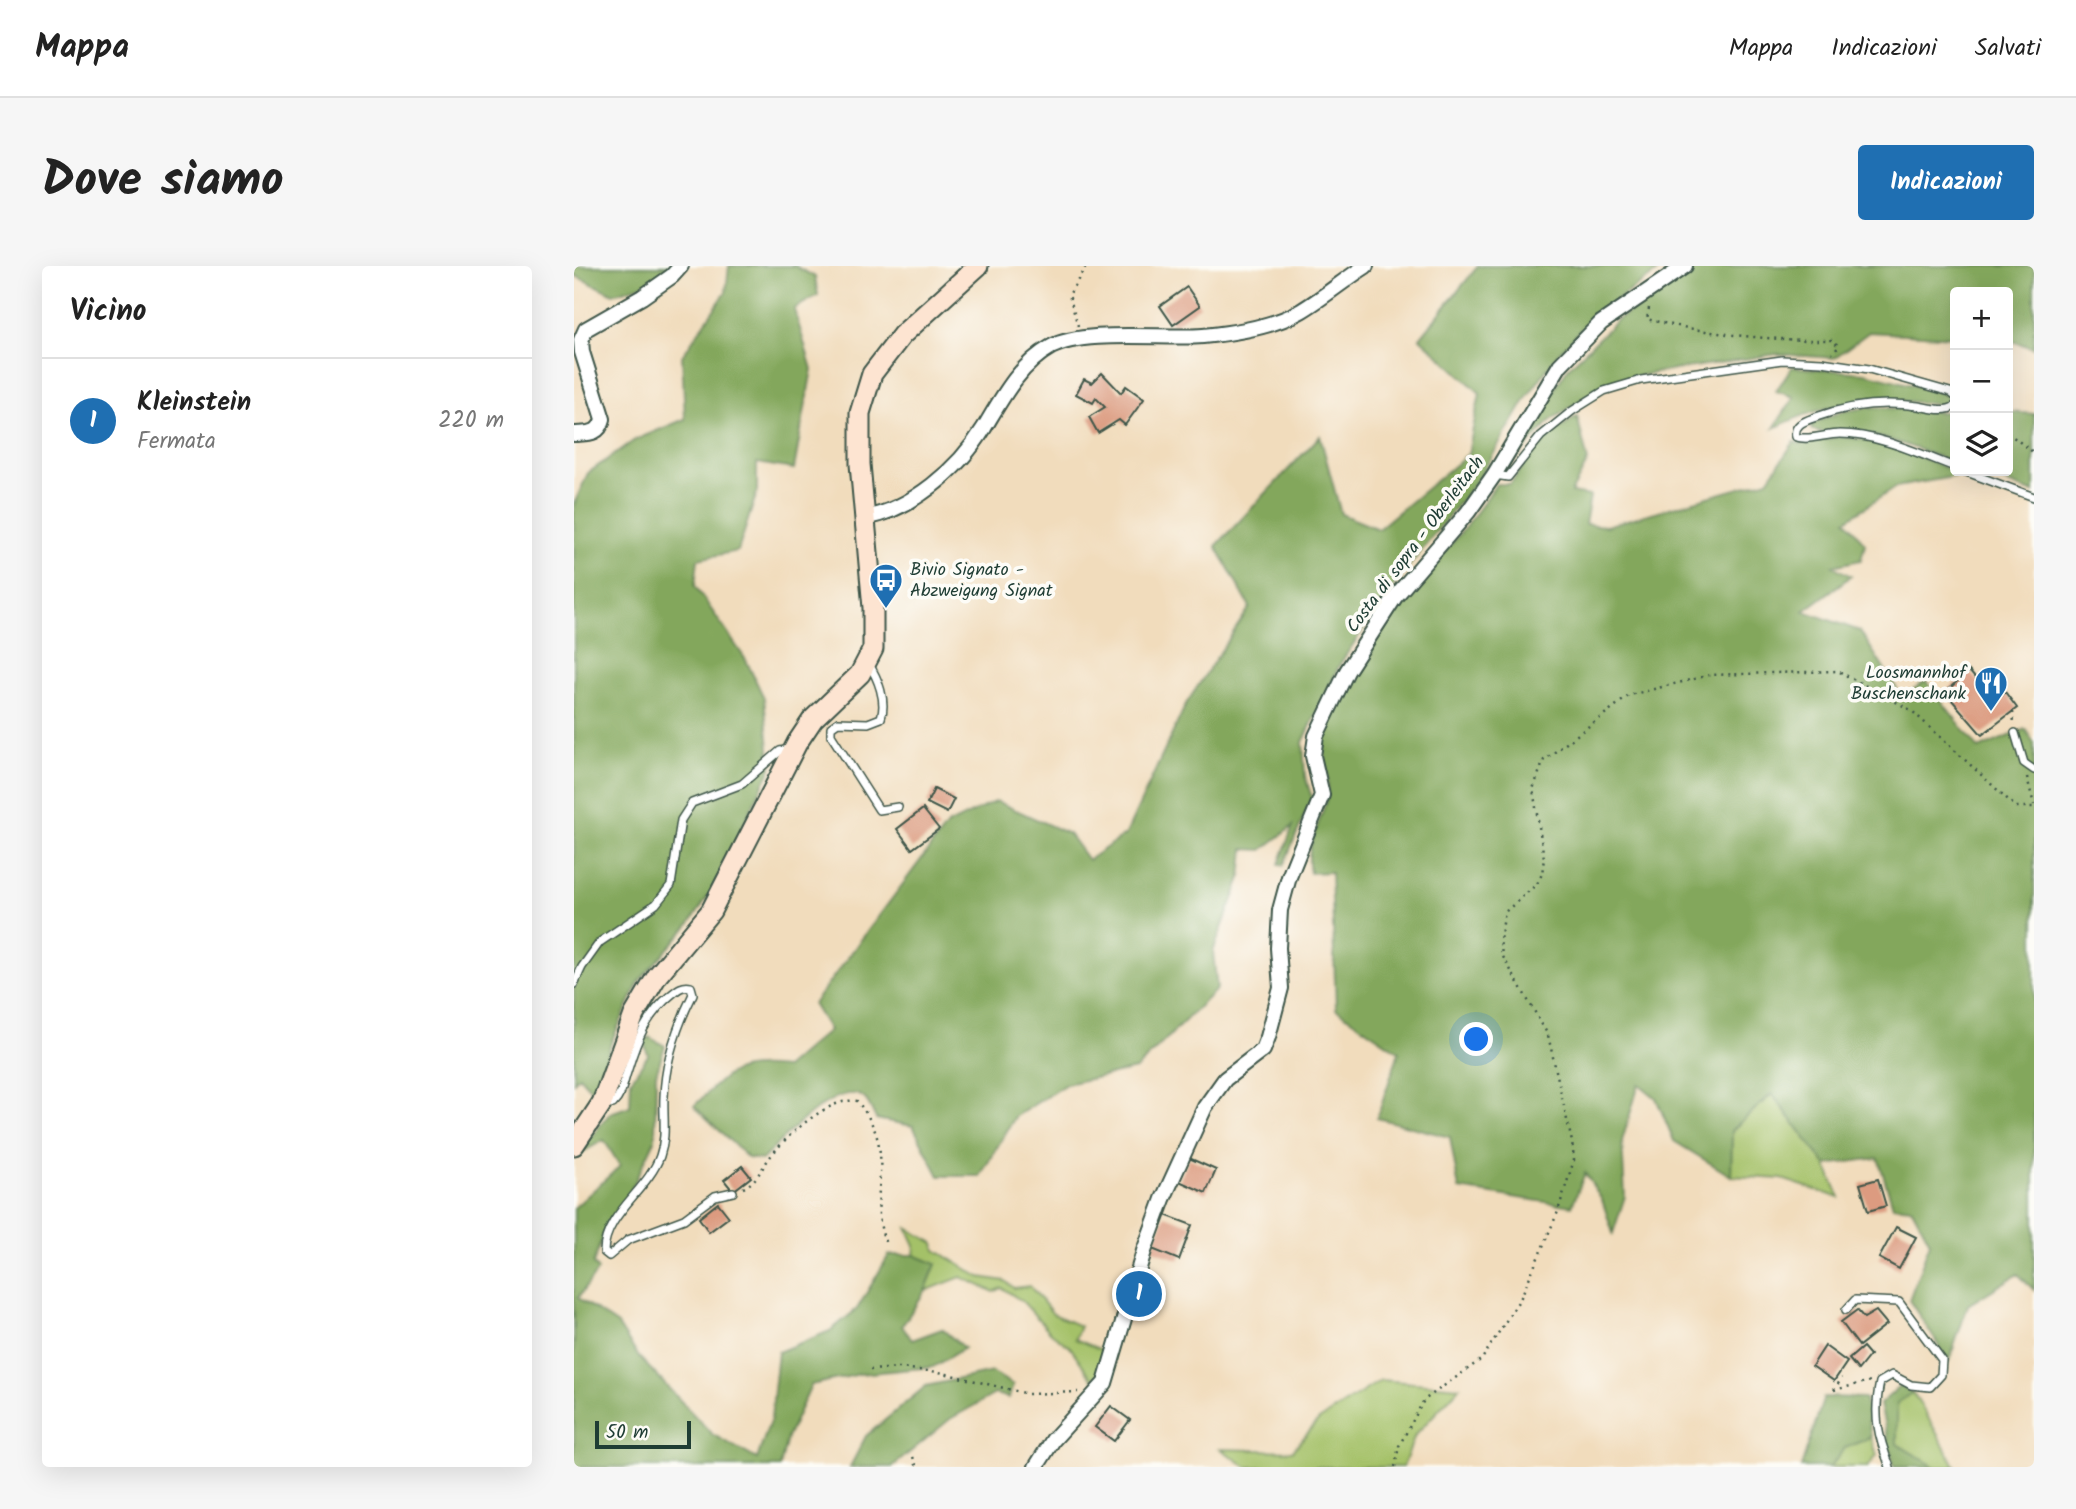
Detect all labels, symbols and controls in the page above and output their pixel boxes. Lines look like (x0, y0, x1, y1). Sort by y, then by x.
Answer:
text: Mappa (35, 22, 129, 75)
text: Mappa (1729, 29, 1793, 68)
text: Indicazioni (1831, 29, 1937, 68)
text: Salvati (1975, 29, 2041, 68)
text: Dove siamo (42, 143, 284, 221)
button: Indicazioni (1858, 145, 2034, 220)
map controls (1950, 287, 2013, 476)
button: + (1950, 287, 2013, 350)
text: Vicino (70, 288, 147, 336)
button: − (1950, 350, 2013, 413)
text: Kleinstein (137, 382, 251, 424)
text: 1 (90, 403, 96, 439)
text: 220 m (438, 403, 504, 439)
button: layers (1950, 413, 2013, 476)
text: Fermata (137, 424, 216, 460)
street label: Costa di sopra - Oberleitach (1340, 450, 1492, 640)
place label: Bivio Signato - Abzweigung Signat (910, 556, 1054, 606)
bus stop icon: Bivio Signato - Abzweigung Signat (867, 561, 905, 610)
place label: Loosmannhof Buschenschank (1851, 659, 1968, 709)
restaurant icon: Loosmannhof Buschenschank (1972, 664, 2010, 713)
your location (1459, 1022, 1493, 1056)
pin: 1 (1116, 1268, 1162, 1320)
scale bar (595, 1418, 691, 1450)
text: 50 m (606, 1418, 648, 1448)

